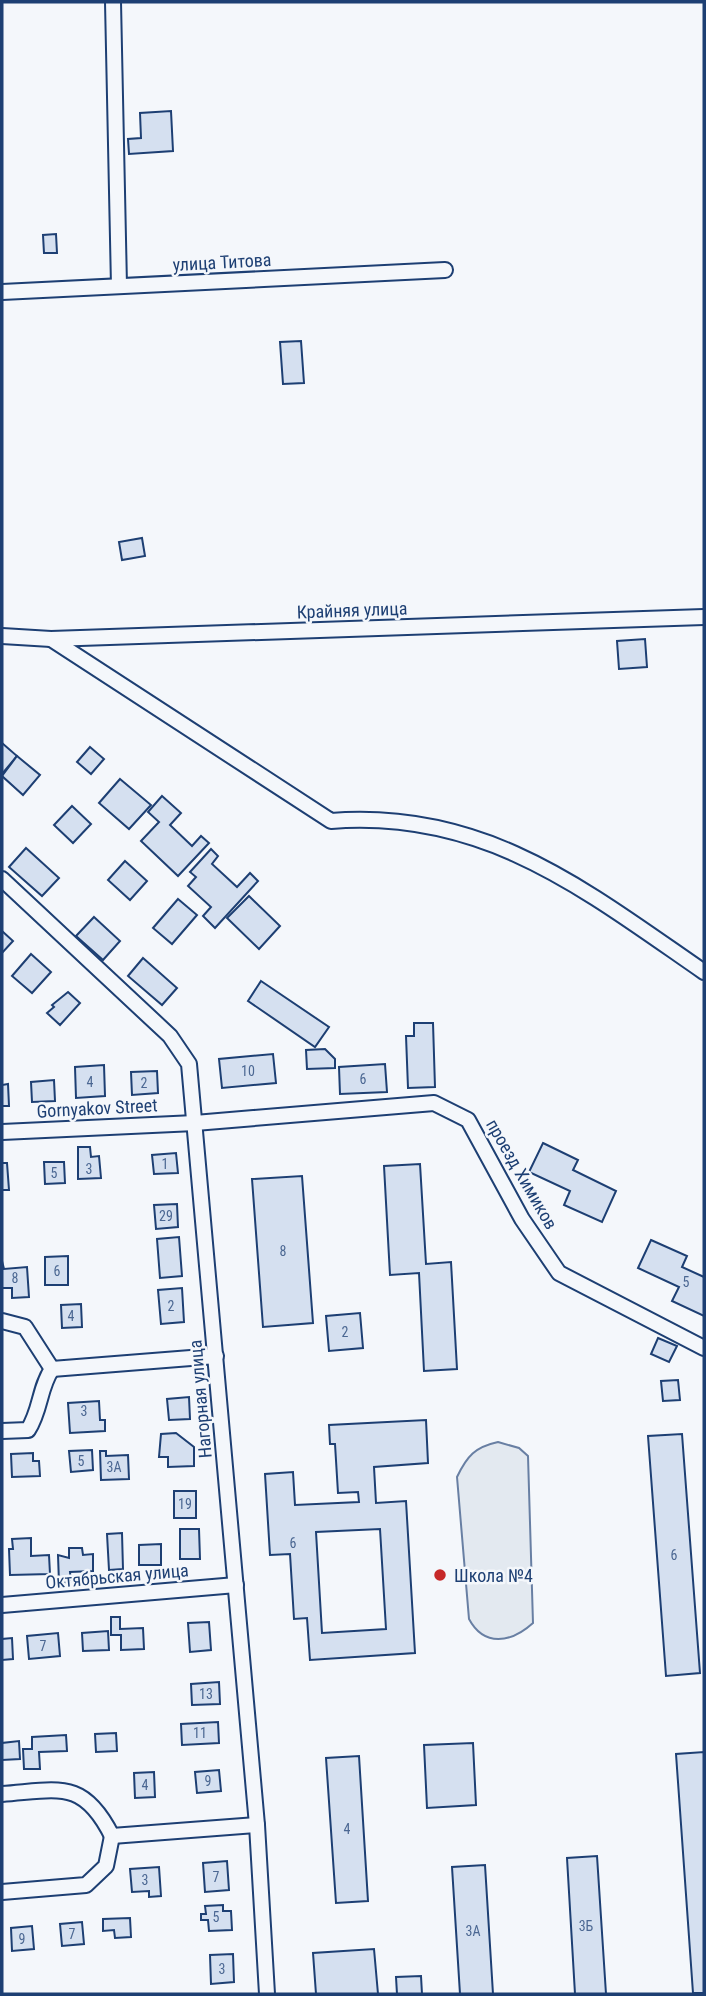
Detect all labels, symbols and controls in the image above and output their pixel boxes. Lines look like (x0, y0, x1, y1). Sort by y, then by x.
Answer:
street label: улица Титова (172, 249, 272, 275)
street label: Крайняя улица (296, 598, 408, 622)
house number: 10 (241, 1063, 255, 1079)
house number: 6 (360, 1071, 367, 1087)
house number: 4 (87, 1074, 94, 1090)
house number: 2 (141, 1075, 148, 1091)
street label: Gornyakov Street (36, 1094, 158, 1122)
street label: проезд Химиков (482, 1115, 562, 1233)
house number: 1 (162, 1156, 168, 1172)
house number: 3 (86, 1161, 92, 1177)
house number: 5 (51, 1165, 58, 1181)
house number: 29 (159, 1208, 173, 1224)
house number: 8 (280, 1243, 287, 1259)
house number: 6 (54, 1263, 61, 1279)
house number: 8 (12, 1270, 19, 1286)
house number: 5 (683, 1274, 690, 1290)
house number: 2 (168, 1298, 175, 1314)
house number: 4 (68, 1308, 75, 1324)
house number: 2 (342, 1324, 349, 1340)
street label: Нагорная улица (184, 1339, 216, 1459)
house number: 3 (81, 1403, 87, 1419)
house number: 5 (78, 1453, 85, 1469)
house number: 3А (107, 1459, 121, 1475)
house number: 19 (178, 1496, 192, 1512)
house number: 6 (290, 1535, 297, 1551)
house number: 6 (671, 1547, 678, 1563)
street label: Октябрьская улица (44, 1559, 190, 1593)
place label: Школа №4 (454, 1565, 533, 1586)
marker: Школа №4 (432, 1567, 448, 1583)
house number: 7 (40, 1638, 47, 1654)
house number: 13 (199, 1686, 213, 1702)
house number: 11 (193, 1725, 207, 1741)
house number: 9 (205, 1773, 211, 1789)
house number: 4 (142, 1777, 149, 1793)
house number: 4 (344, 1821, 351, 1837)
house number: 7 (213, 1869, 220, 1885)
house number: 3 (142, 1872, 148, 1888)
house number: 5 (213, 1909, 220, 1925)
house number: 3Б (579, 1918, 594, 1934)
house number: 3А (466, 1923, 480, 1939)
house number: 7 (69, 1926, 76, 1942)
house number: 9 (19, 1931, 25, 1947)
house number: 3 (219, 1961, 225, 1977)

